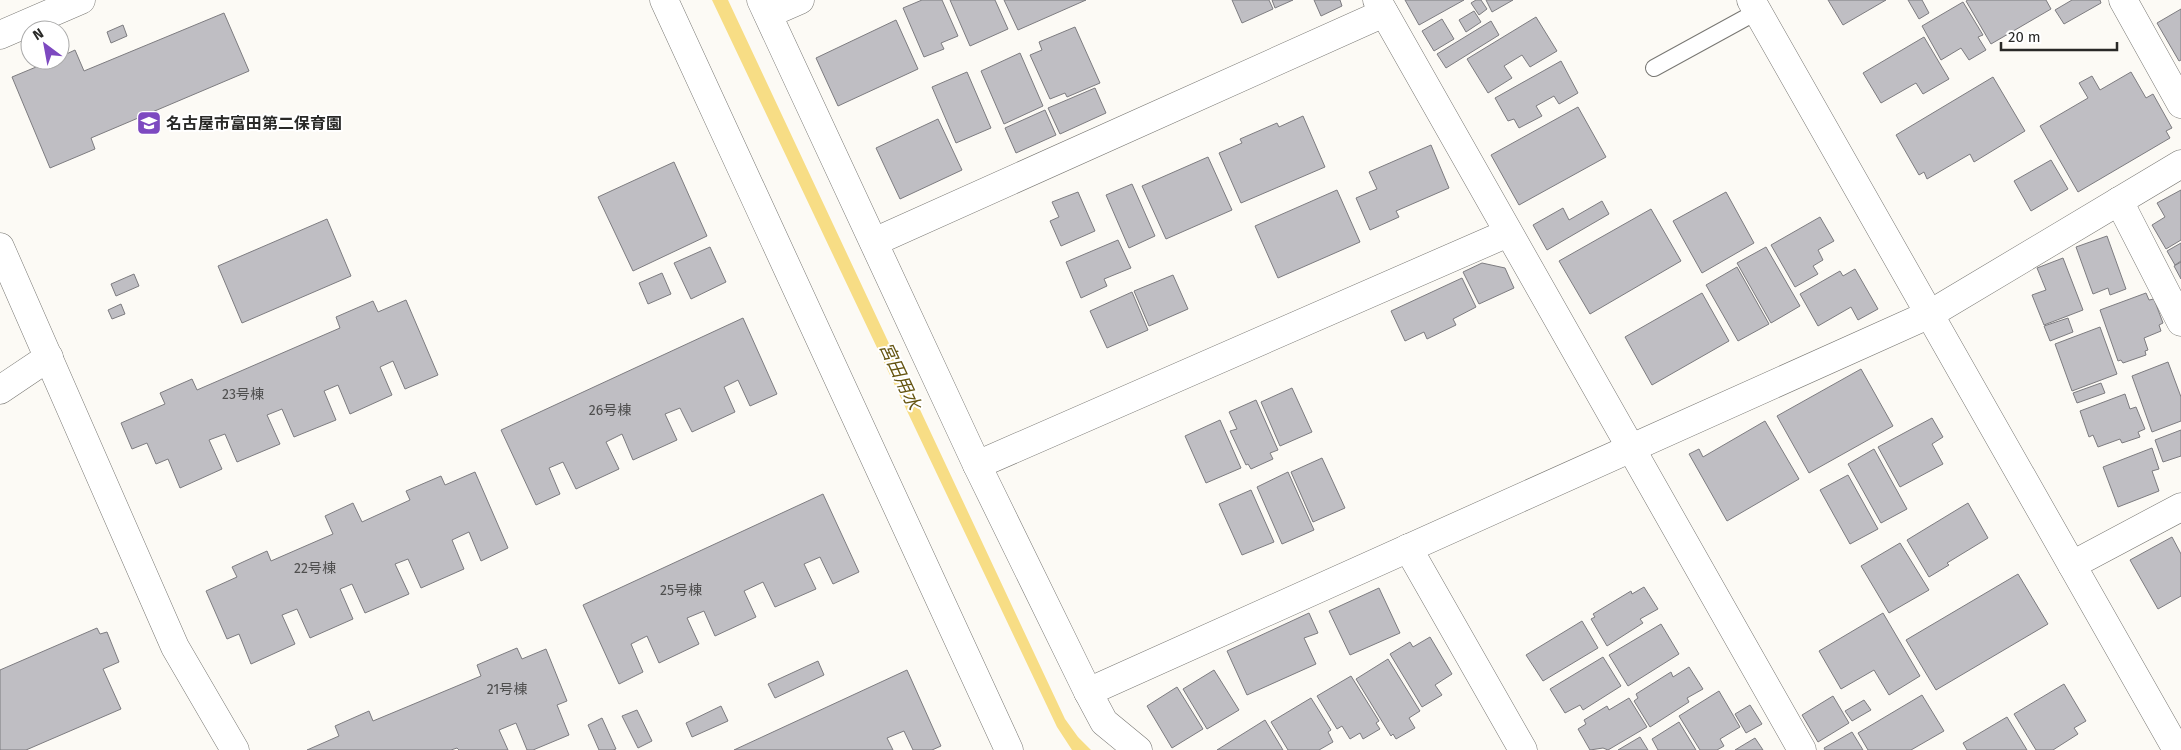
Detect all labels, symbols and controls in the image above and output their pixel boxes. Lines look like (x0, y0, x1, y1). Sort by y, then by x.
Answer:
north arrow (20, 20, 70, 70)
scale bar (2001, 20, 2117, 52)
text: N (30, 25, 47, 44)
text: 20 m (2008, 28, 2041, 46)
school or university icon: 名古屋市富田第二保育園 (136, 110, 162, 136)
place label: 名古屋市富田第二保育園 (166, 114, 342, 133)
water label: 宮田用水 (875, 339, 926, 415)
house number: 23号棟 (222, 386, 264, 403)
house number: 26号棟 (589, 402, 631, 419)
house number: 22号棟 (294, 560, 336, 577)
house number: 25号棟 (660, 582, 702, 599)
house number: 21号棟 (487, 681, 527, 698)

